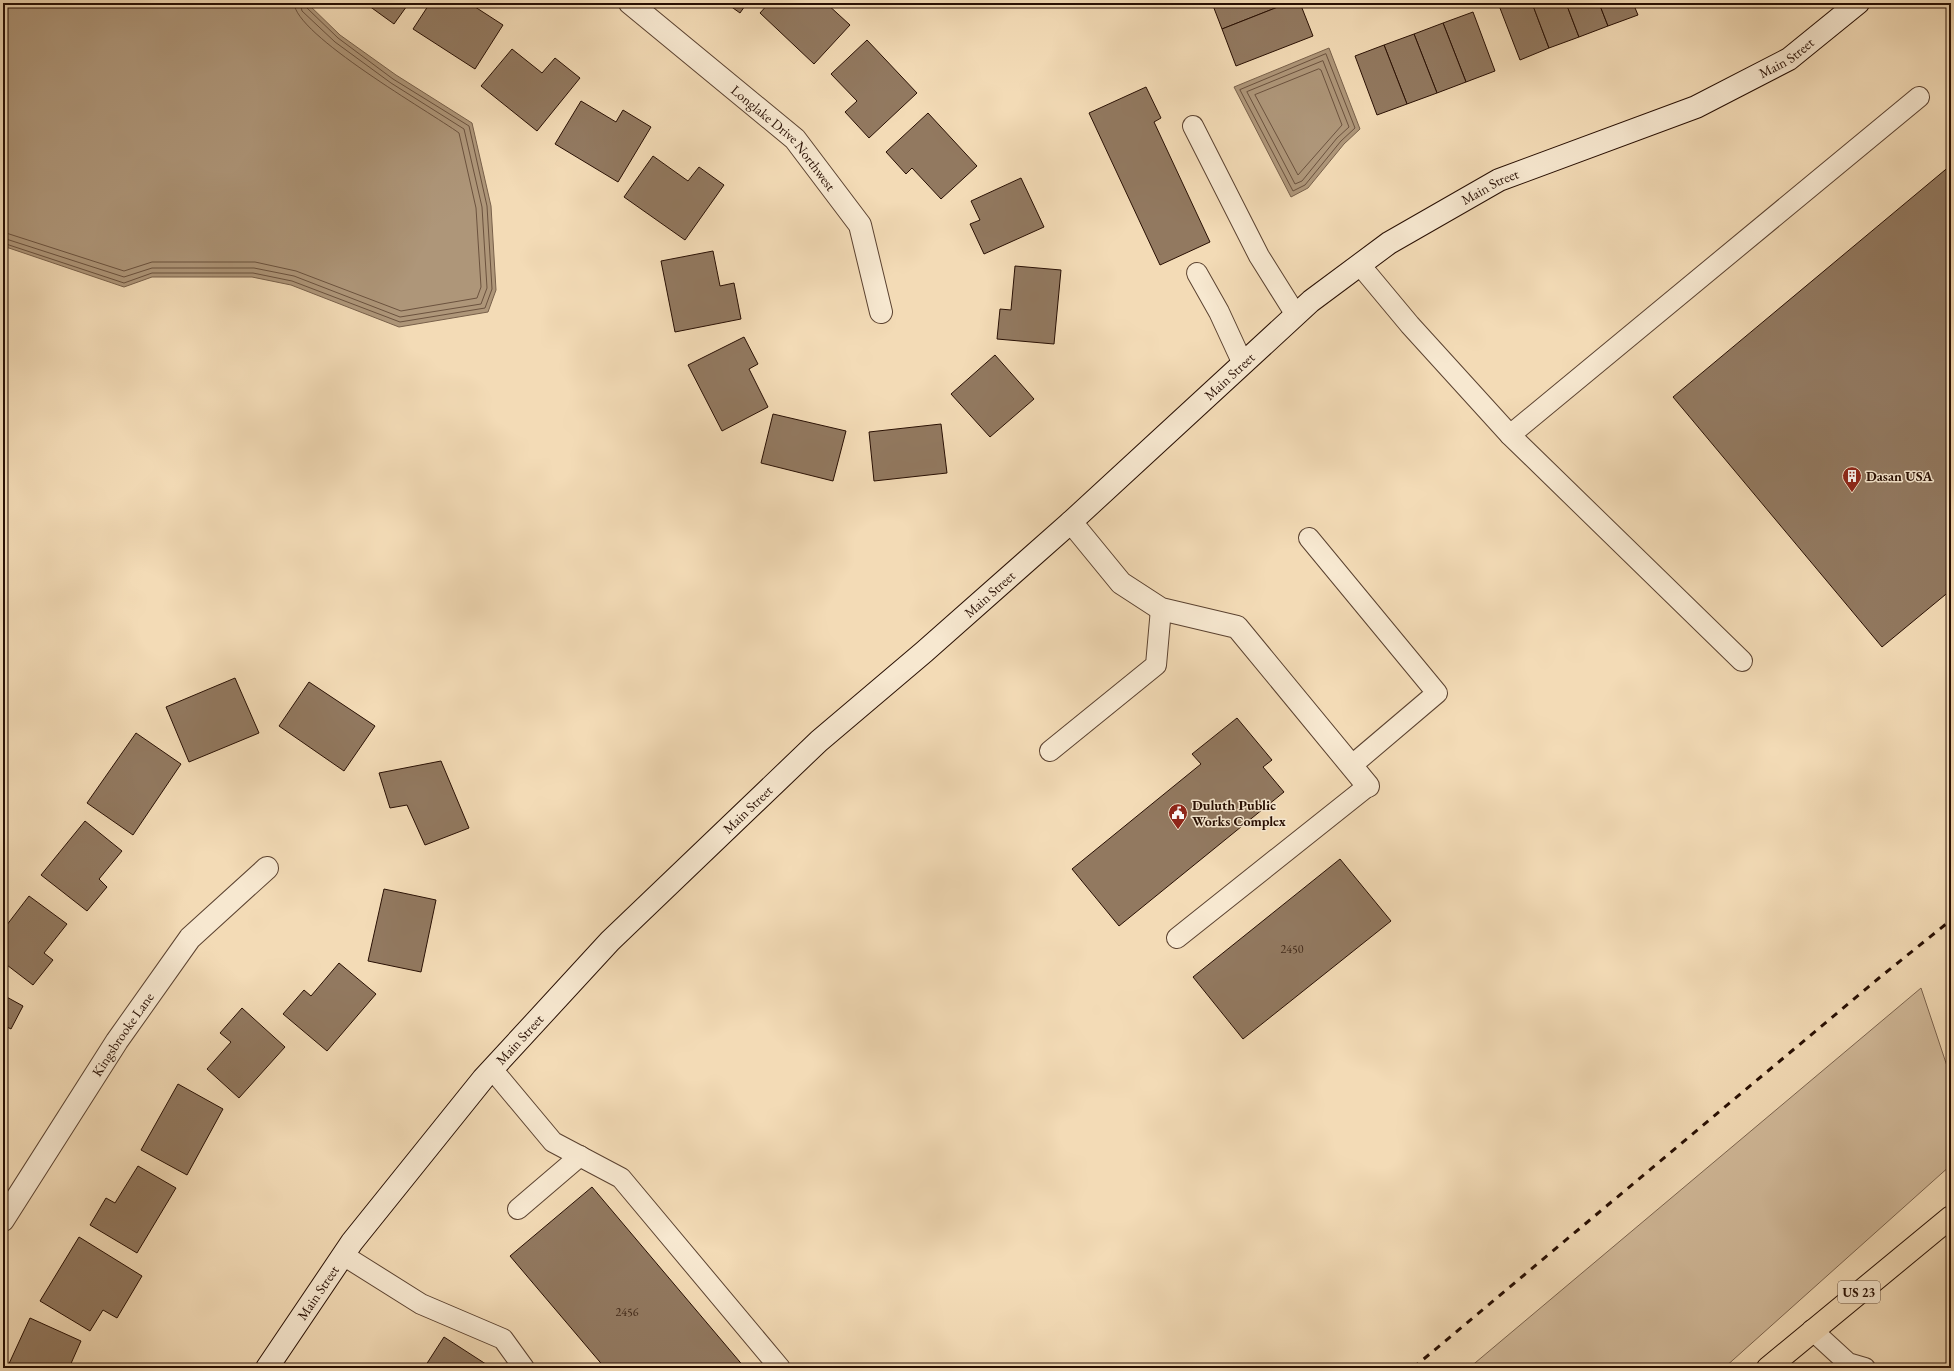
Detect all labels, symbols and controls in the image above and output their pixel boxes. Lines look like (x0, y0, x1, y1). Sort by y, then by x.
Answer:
street label: Main Street (1756, 33, 1818, 82)
street label: Longlake Drive Northwest (727, 81, 840, 195)
street label: Main Street (1458, 164, 1522, 209)
street label: Main Street (1200, 348, 1259, 404)
building icon: Dasan USA (1841, 465, 1863, 493)
place label: Dasan USA (1866, 467, 1934, 485)
street label: Main Street (960, 566, 1019, 621)
street label: Main Street (719, 781, 777, 837)
place label: Duluth Public Works Complex (1192, 796, 1286, 830)
public building icon: Duluth Public Works Complex (1167, 802, 1189, 830)
house number: 2450 (1280, 941, 1304, 957)
street label: Kingsbrooke Lane (88, 988, 158, 1080)
street label: Main Street (492, 1010, 548, 1068)
street label: Main Street (293, 1261, 343, 1323)
road number: US 23 (1838, 1281, 1880, 1303)
house number: 2456 (615, 1304, 639, 1320)

